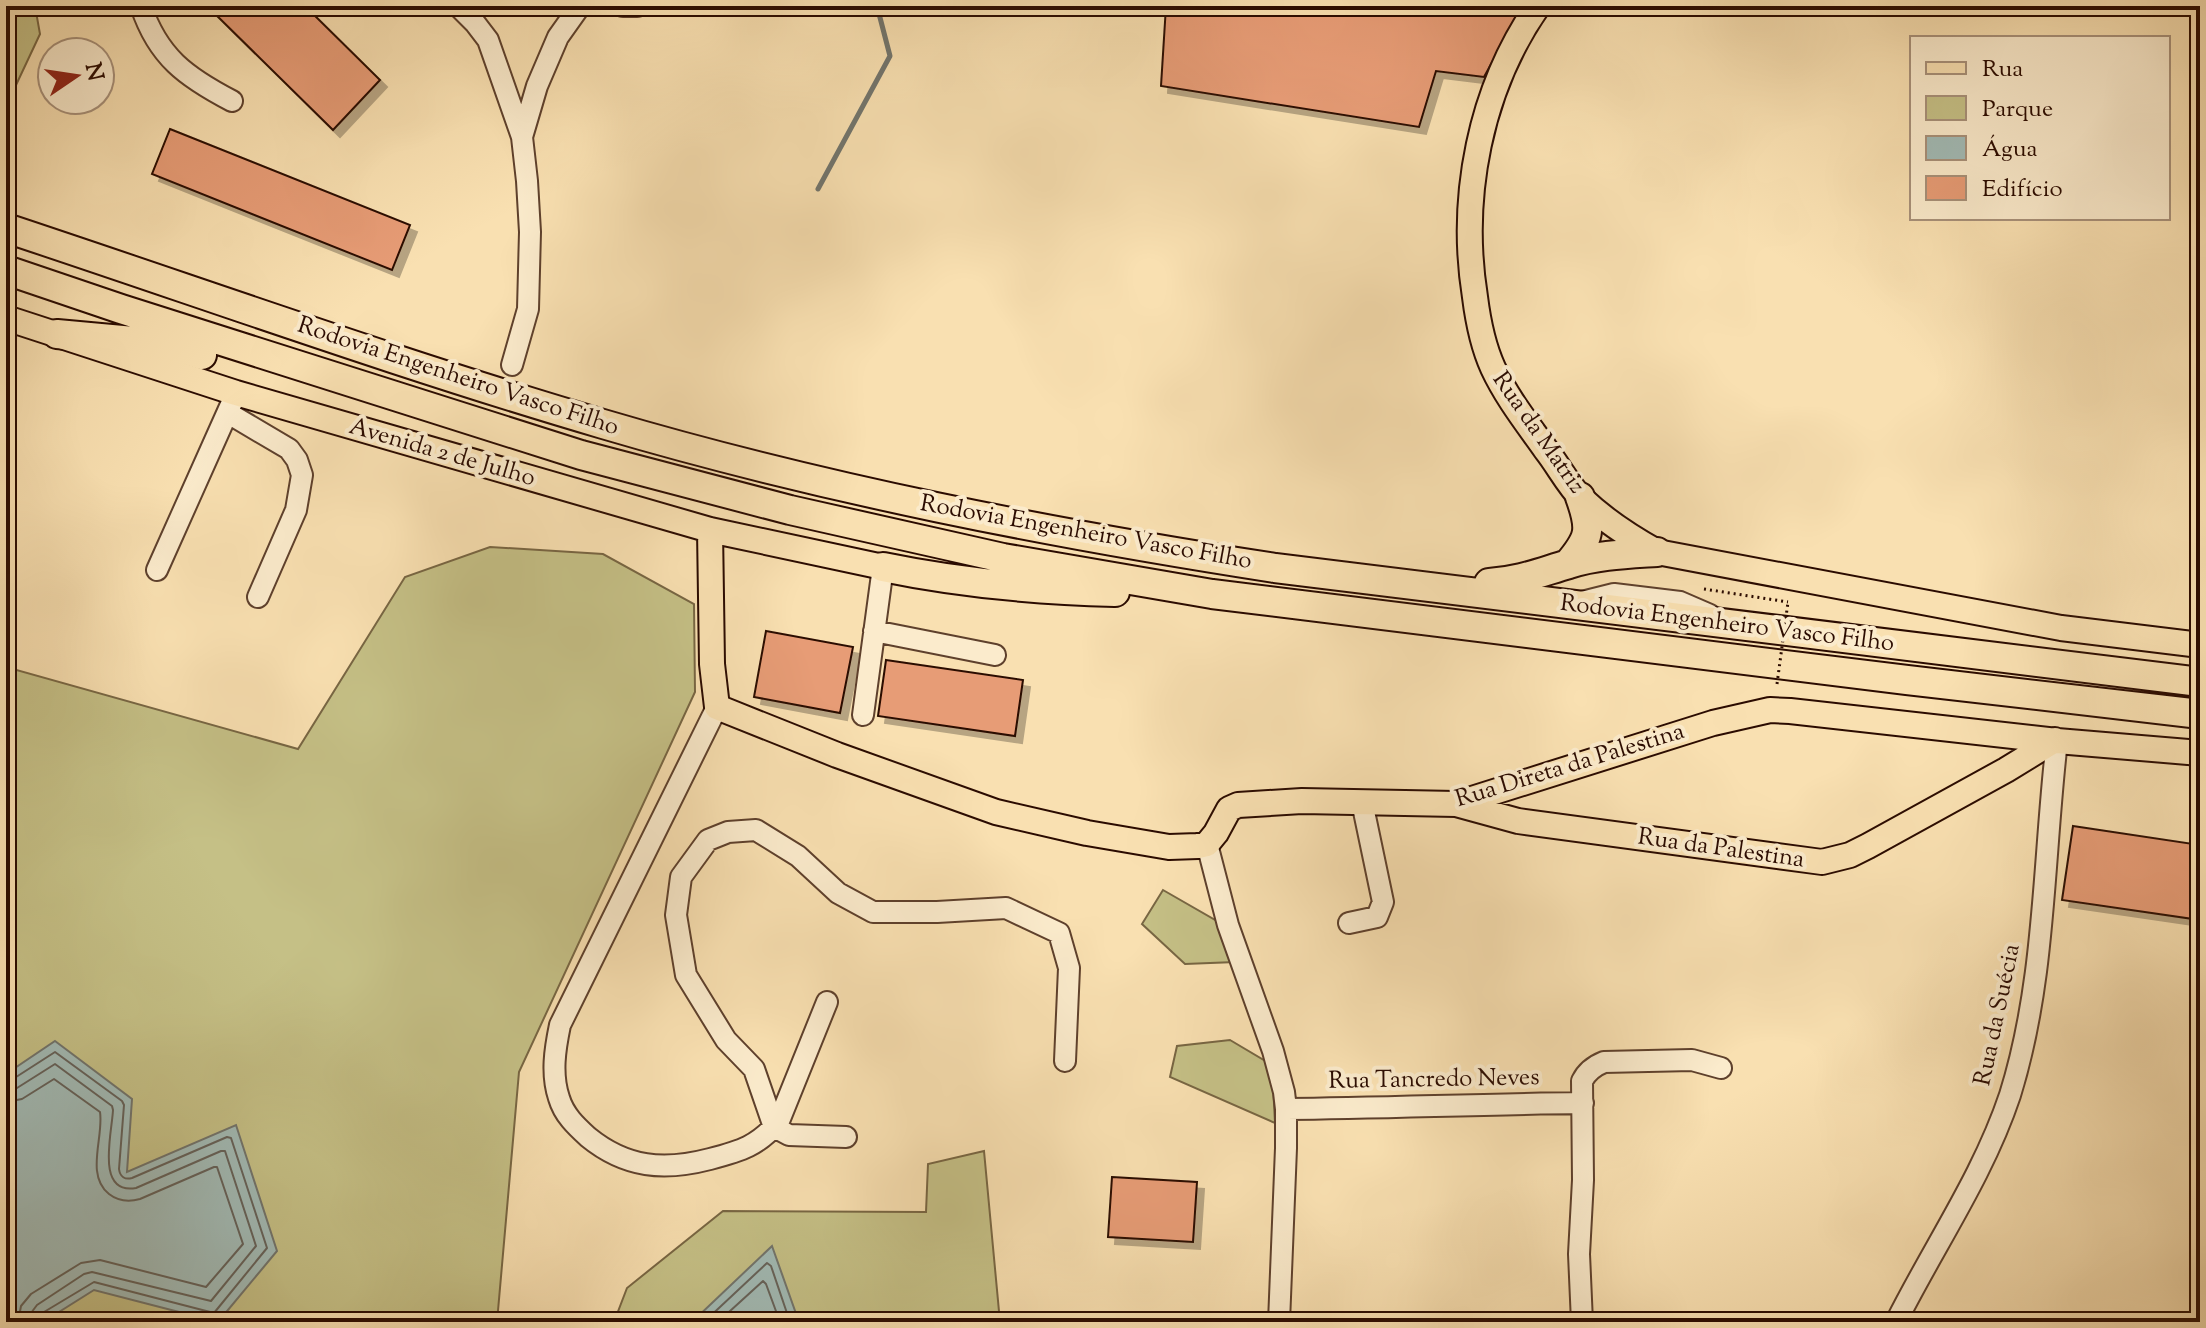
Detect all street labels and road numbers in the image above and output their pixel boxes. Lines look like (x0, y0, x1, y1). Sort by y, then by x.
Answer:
street label: Rodovia Engenheiro Vasco Filho (293, 309, 623, 445)
street label: Rua da Matriz (1483, 365, 1593, 501)
street label: Avenida 2 de Julho (345, 410, 539, 496)
street label: Rodovia Engenheiro Vasco Filho (917, 487, 1255, 579)
street label: Rodovia Engenheiro Vasco Filho (1558, 587, 1896, 661)
street label: Rua Direta da Palestina (1451, 715, 1689, 817)
street label: Rua da Palestina (1636, 820, 1806, 878)
street label: Rua da Suécia (1966, 941, 2030, 1089)
street label: Rua Tancredo Neves (1328, 1061, 1540, 1099)

